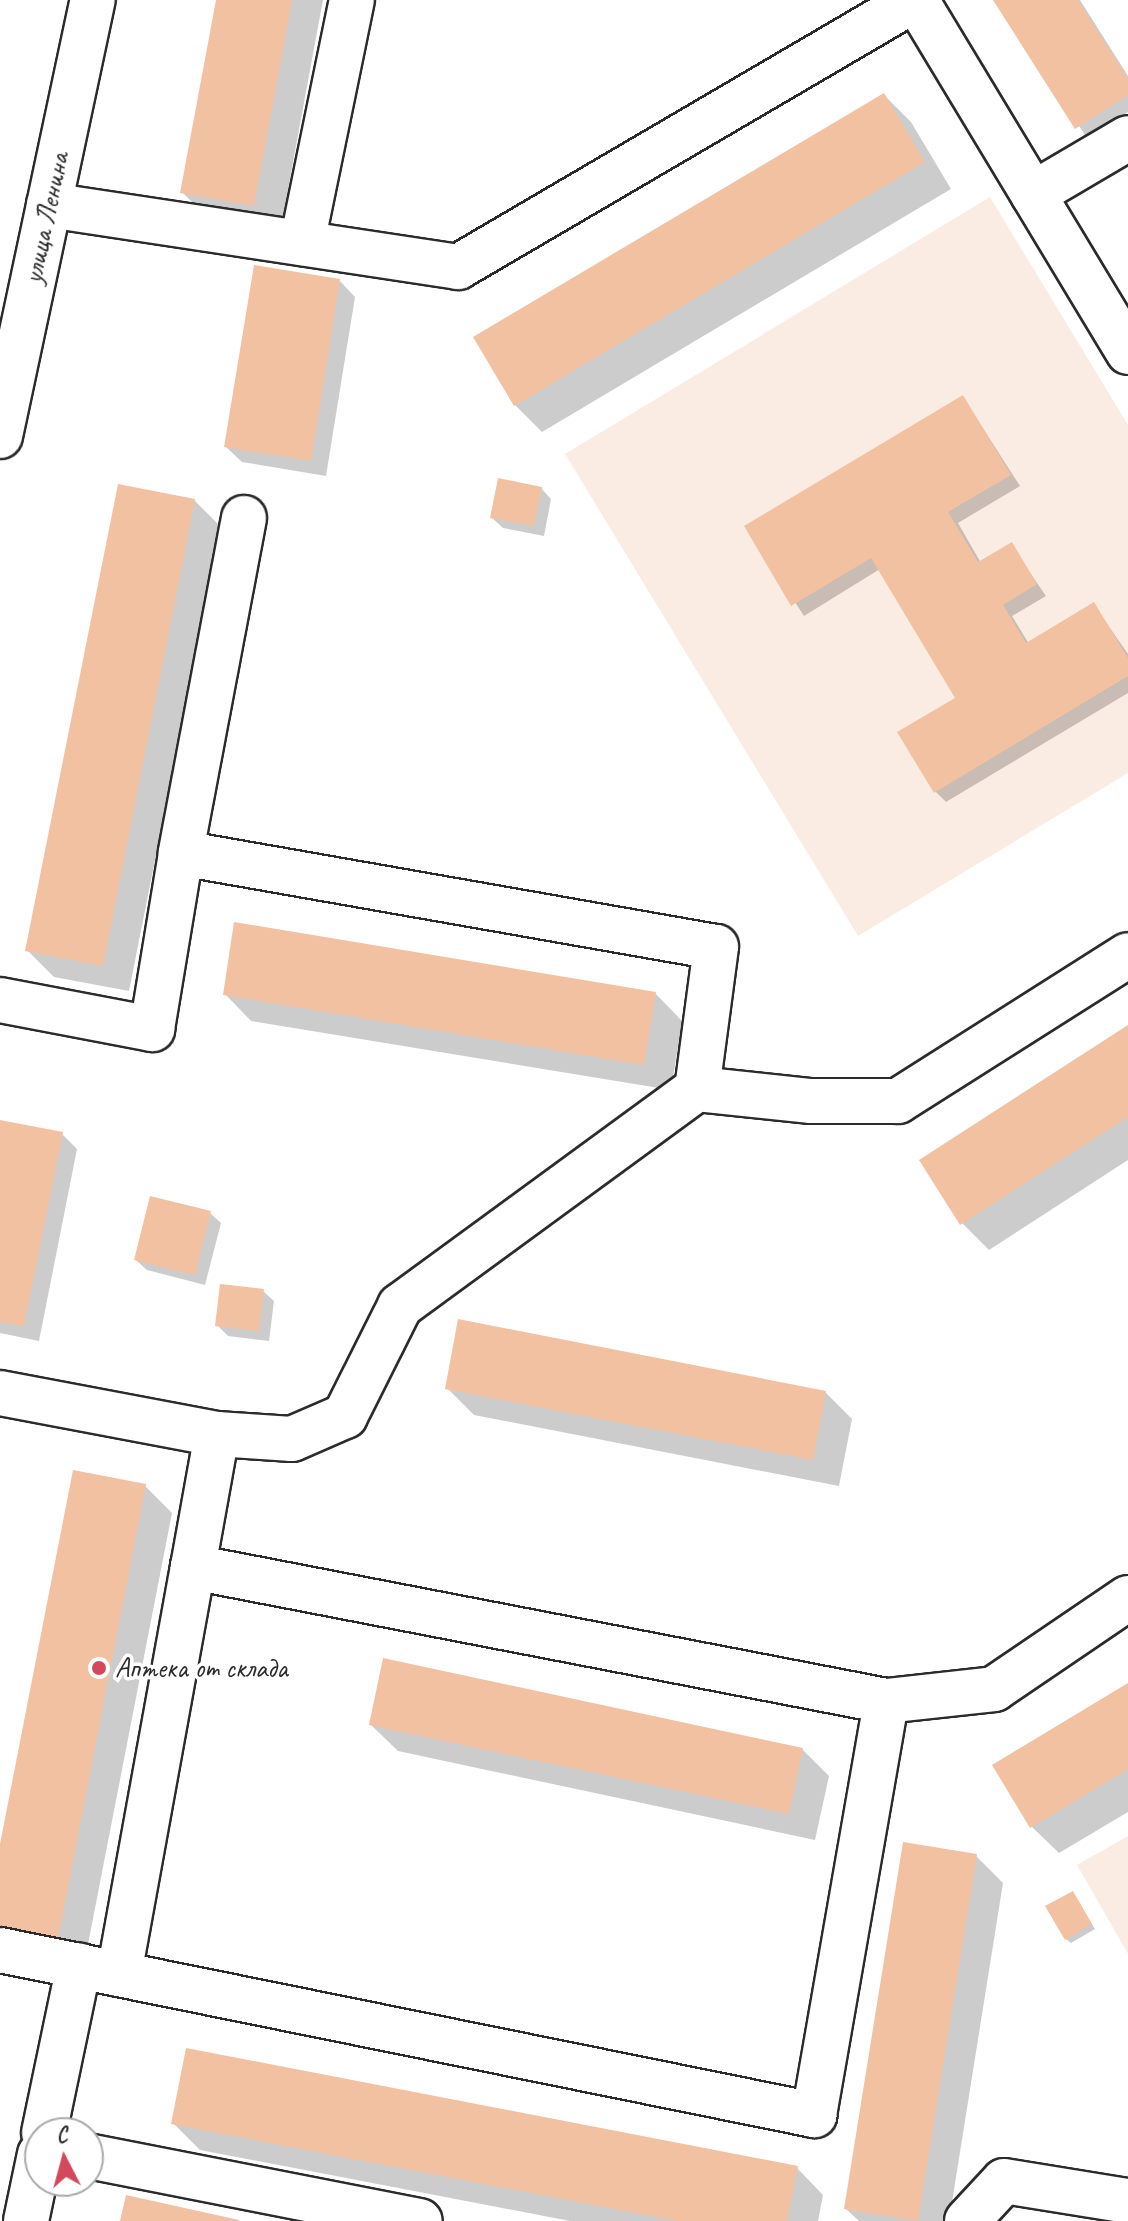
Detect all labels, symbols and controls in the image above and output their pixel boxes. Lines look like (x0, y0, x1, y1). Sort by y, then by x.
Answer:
street label: улица Ленина (16, 150, 76, 286)
place label: Аптека от склада (115, 1651, 288, 1685)
marker: Аптека от склада (90, 1659, 108, 1677)
north arrow (24, 2117, 104, 2197)
text: С (55, 2121, 69, 2150)

